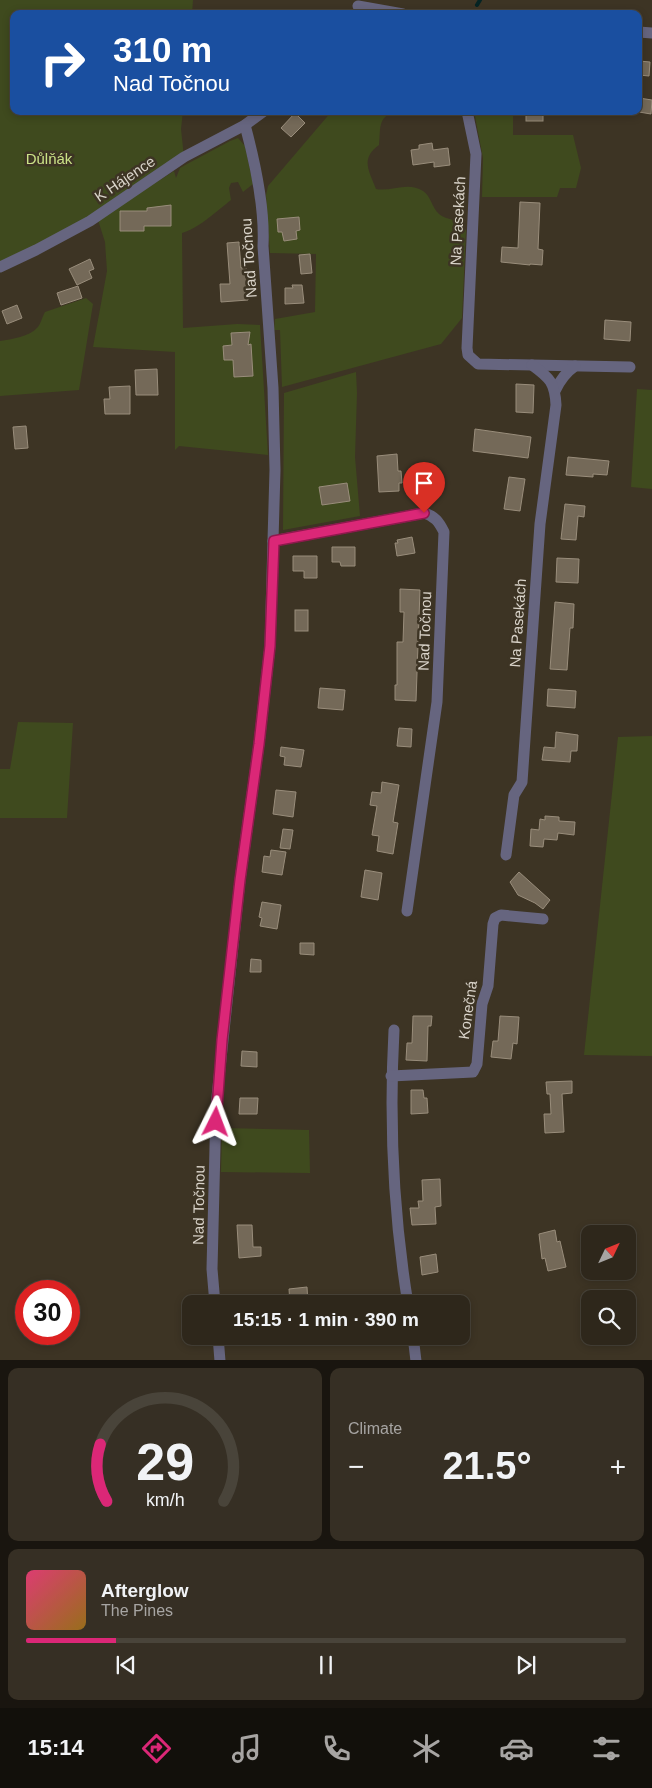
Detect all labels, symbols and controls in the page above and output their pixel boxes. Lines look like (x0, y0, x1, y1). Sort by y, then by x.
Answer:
icon: right (30, 30, 95, 95)
text: 310 m (113, 30, 212, 69)
text: Nad Točnou (113, 71, 230, 96)
park label: Důlňák (26, 150, 73, 167)
street label: K Hájence (91, 152, 158, 205)
street label: Na Pasekách (447, 176, 468, 266)
street label: Nad Točnou (237, 218, 260, 298)
pin (403, 462, 445, 513)
icon: arrive (410, 469, 438, 497)
street label: Na Pasekách (506, 578, 529, 668)
street label: Nad Točnou (415, 591, 434, 671)
street label: Konečná (455, 979, 480, 1040)
position arrow (189, 1095, 241, 1147)
street label: Nad Točnou (189, 1165, 208, 1245)
north arrow (581, 1225, 636, 1280)
map controls (581, 1225, 636, 1345)
speed limit sign: 30 (15, 1280, 80, 1345)
button: search (581, 1290, 636, 1345)
text: 15:15 · 1 min · 390 m (233, 1309, 419, 1330)
text: Climate (348, 1420, 402, 1437)
text: 29 (136, 1433, 194, 1491)
text: 21.5° (442, 1445, 532, 1487)
text: − (348, 1451, 364, 1482)
text: + (610, 1451, 626, 1482)
text: km/h (146, 1490, 184, 1510)
text: Afterglow (101, 1580, 189, 1601)
text: The Pines (101, 1602, 173, 1619)
icon: previous (112, 1651, 140, 1679)
icon: pause (312, 1651, 340, 1679)
icon: next (512, 1651, 540, 1679)
icon: directions (139, 1731, 174, 1766)
icon: music (229, 1731, 264, 1766)
icon: phone (319, 1731, 354, 1766)
icon: climate (409, 1731, 444, 1766)
icon: car (499, 1731, 534, 1766)
icon: filters (589, 1731, 624, 1766)
text: 15:14 (28, 1735, 84, 1760)

